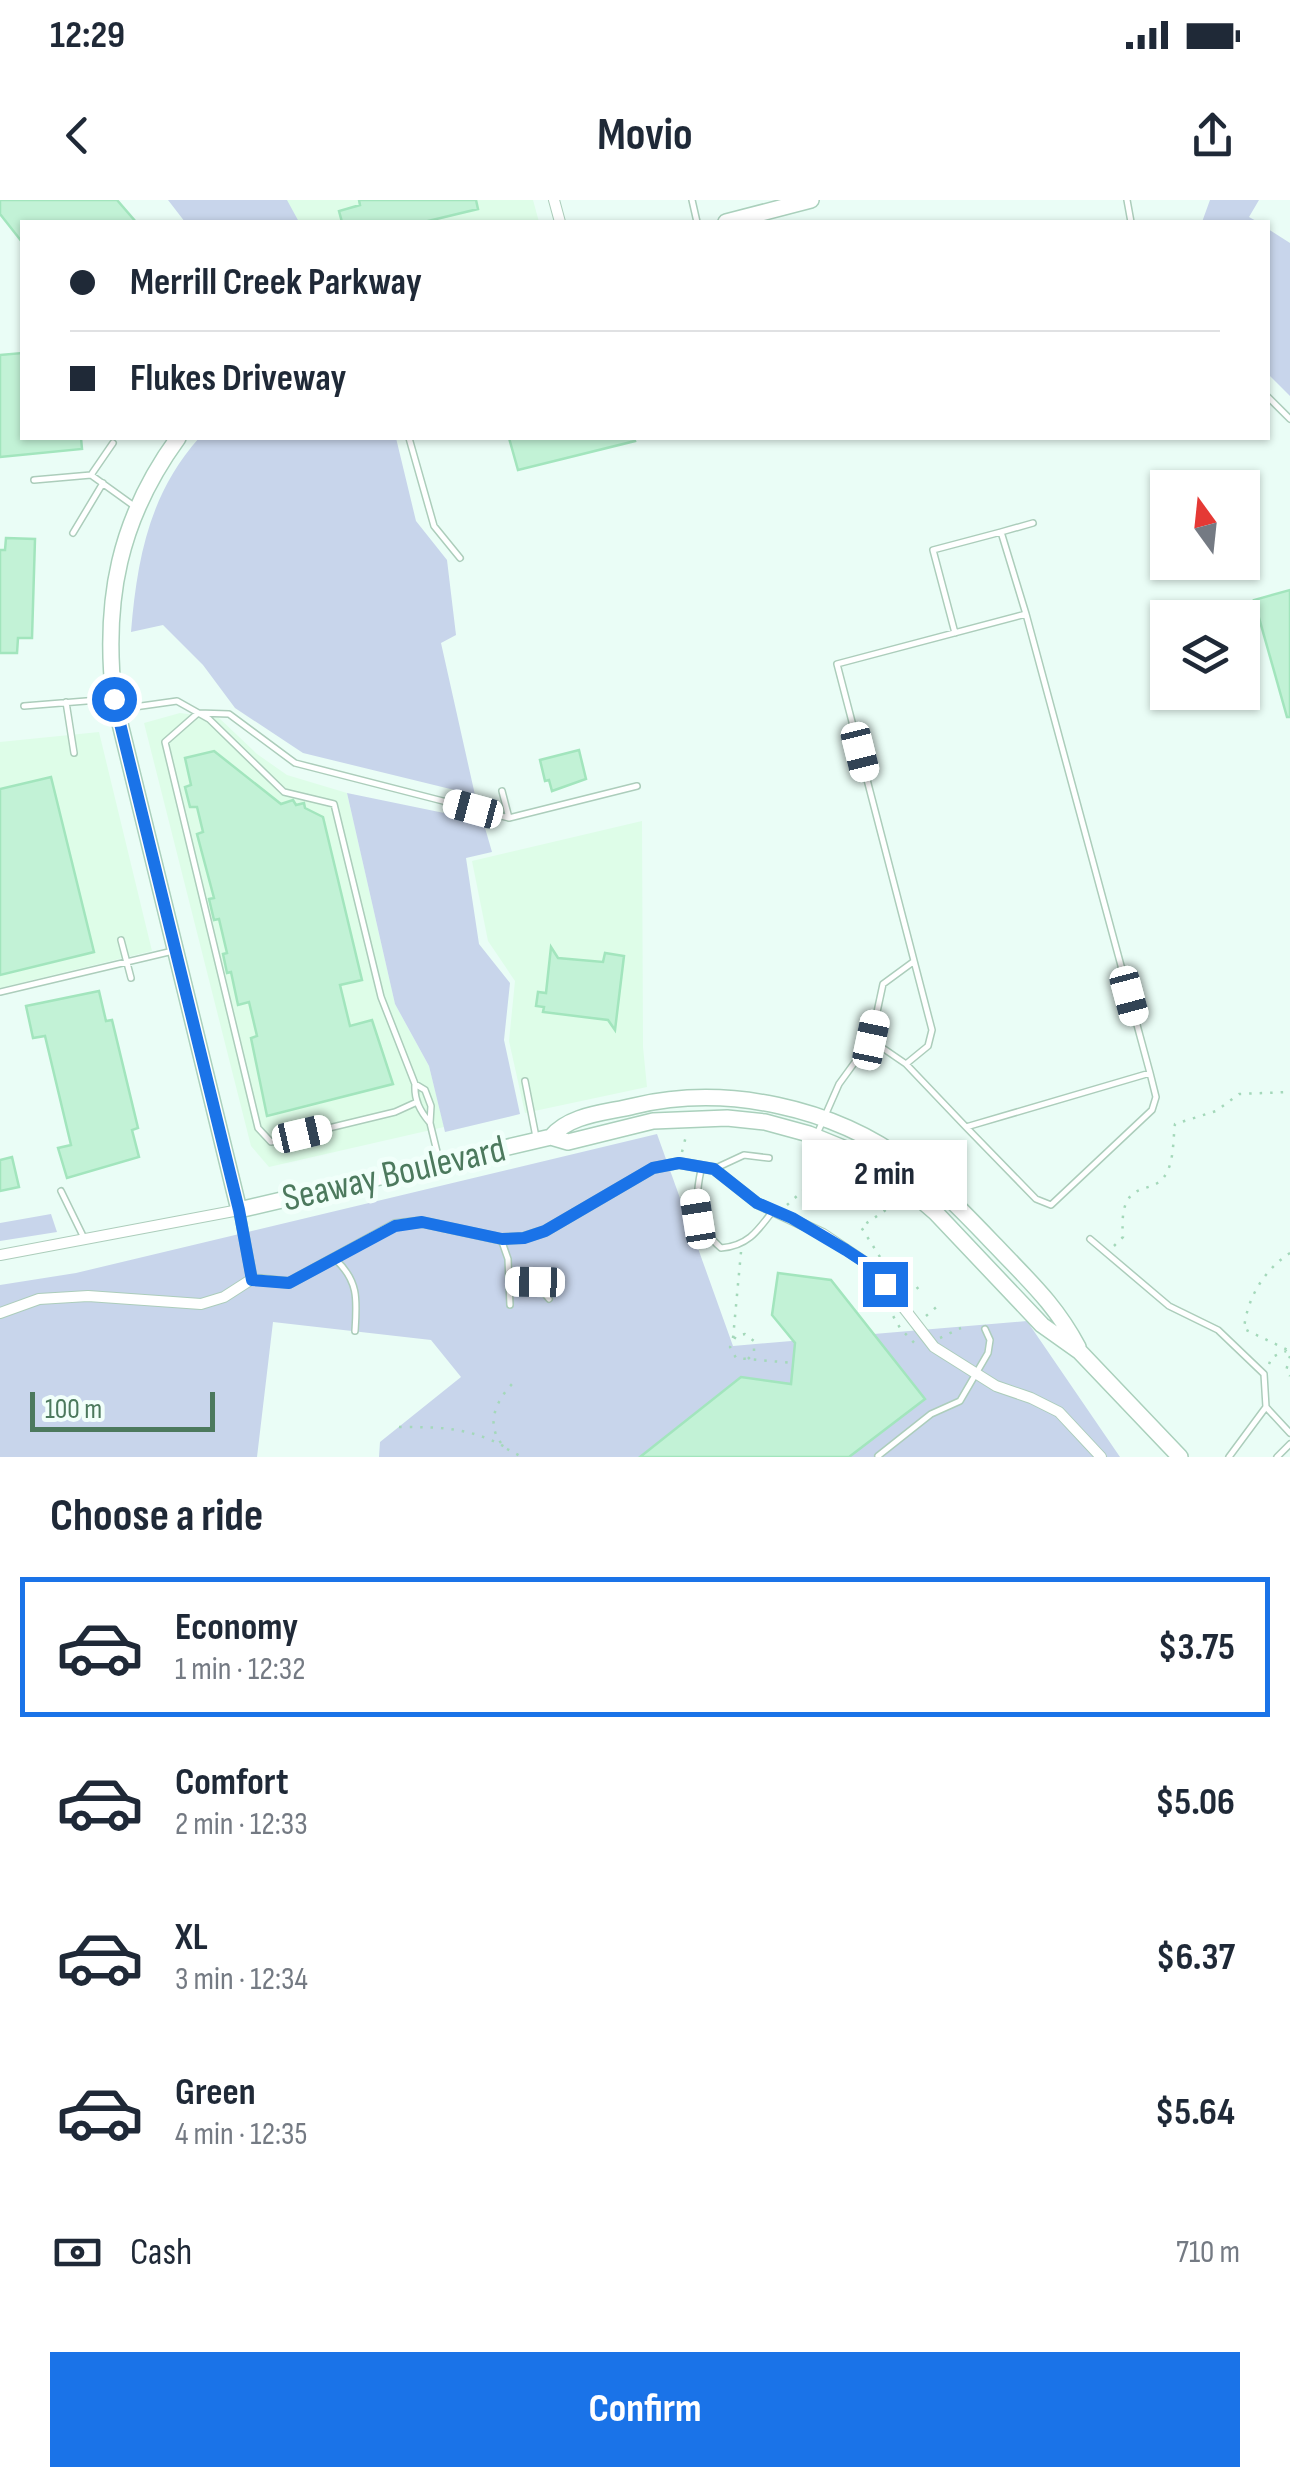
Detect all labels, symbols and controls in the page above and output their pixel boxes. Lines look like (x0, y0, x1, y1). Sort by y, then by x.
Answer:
text: 12:29 (50, 13, 125, 58)
icon: back (50, 108, 105, 163)
text: Movio (597, 108, 693, 163)
icon: share (1185, 108, 1240, 163)
text: Merrill Creek Parkway (130, 260, 422, 305)
text: Flukes Driveway (130, 356, 346, 401)
north arrow (1150, 470, 1260, 580)
map controls (1150, 470, 1260, 710)
button: layers (1150, 600, 1260, 710)
route start (92, 677, 137, 722)
car (838, 719, 882, 785)
car (440, 787, 506, 831)
car (1107, 963, 1151, 1029)
car (850, 1008, 892, 1072)
car (269, 1113, 335, 1155)
street label: Seaway Boulevard (278, 1126, 510, 1222)
callout: 2 min (802, 1139, 968, 1209)
text: 2 min (854, 1155, 915, 1194)
car (678, 1187, 718, 1251)
route end (863, 1262, 908, 1307)
car (505, 1266, 565, 1298)
scale bar (30, 1387, 215, 1432)
text: 100 m (45, 1393, 102, 1426)
text: Choose a ride (50, 1489, 263, 1544)
icon: car (55, 1602, 145, 1692)
text: Economy (175, 1605, 298, 1650)
text: $3.75 (1158, 1625, 1235, 1670)
text: 1 min · 12:32 (175, 1650, 305, 1689)
icon: car (55, 1757, 145, 1847)
text: Comfort (175, 1760, 289, 1805)
text: $5.06 (1155, 1780, 1235, 1825)
text: 2 min · 12:33 (175, 1805, 308, 1844)
icon: car (55, 1912, 145, 2002)
text: XL (175, 1915, 208, 1960)
text: $6.37 (1156, 1935, 1235, 1980)
text: 3 min · 12:34 (175, 1960, 308, 1999)
icon: car (55, 2067, 145, 2157)
text: Green (175, 2070, 256, 2115)
text: $5.64 (1155, 2090, 1235, 2135)
text: 4 min · 12:35 (175, 2115, 307, 2154)
icon: cash (50, 2225, 105, 2280)
text: Cash (130, 2230, 192, 2275)
text: 710 m (1176, 2233, 1240, 2272)
button: Confirm (50, 2352, 1240, 2467)

